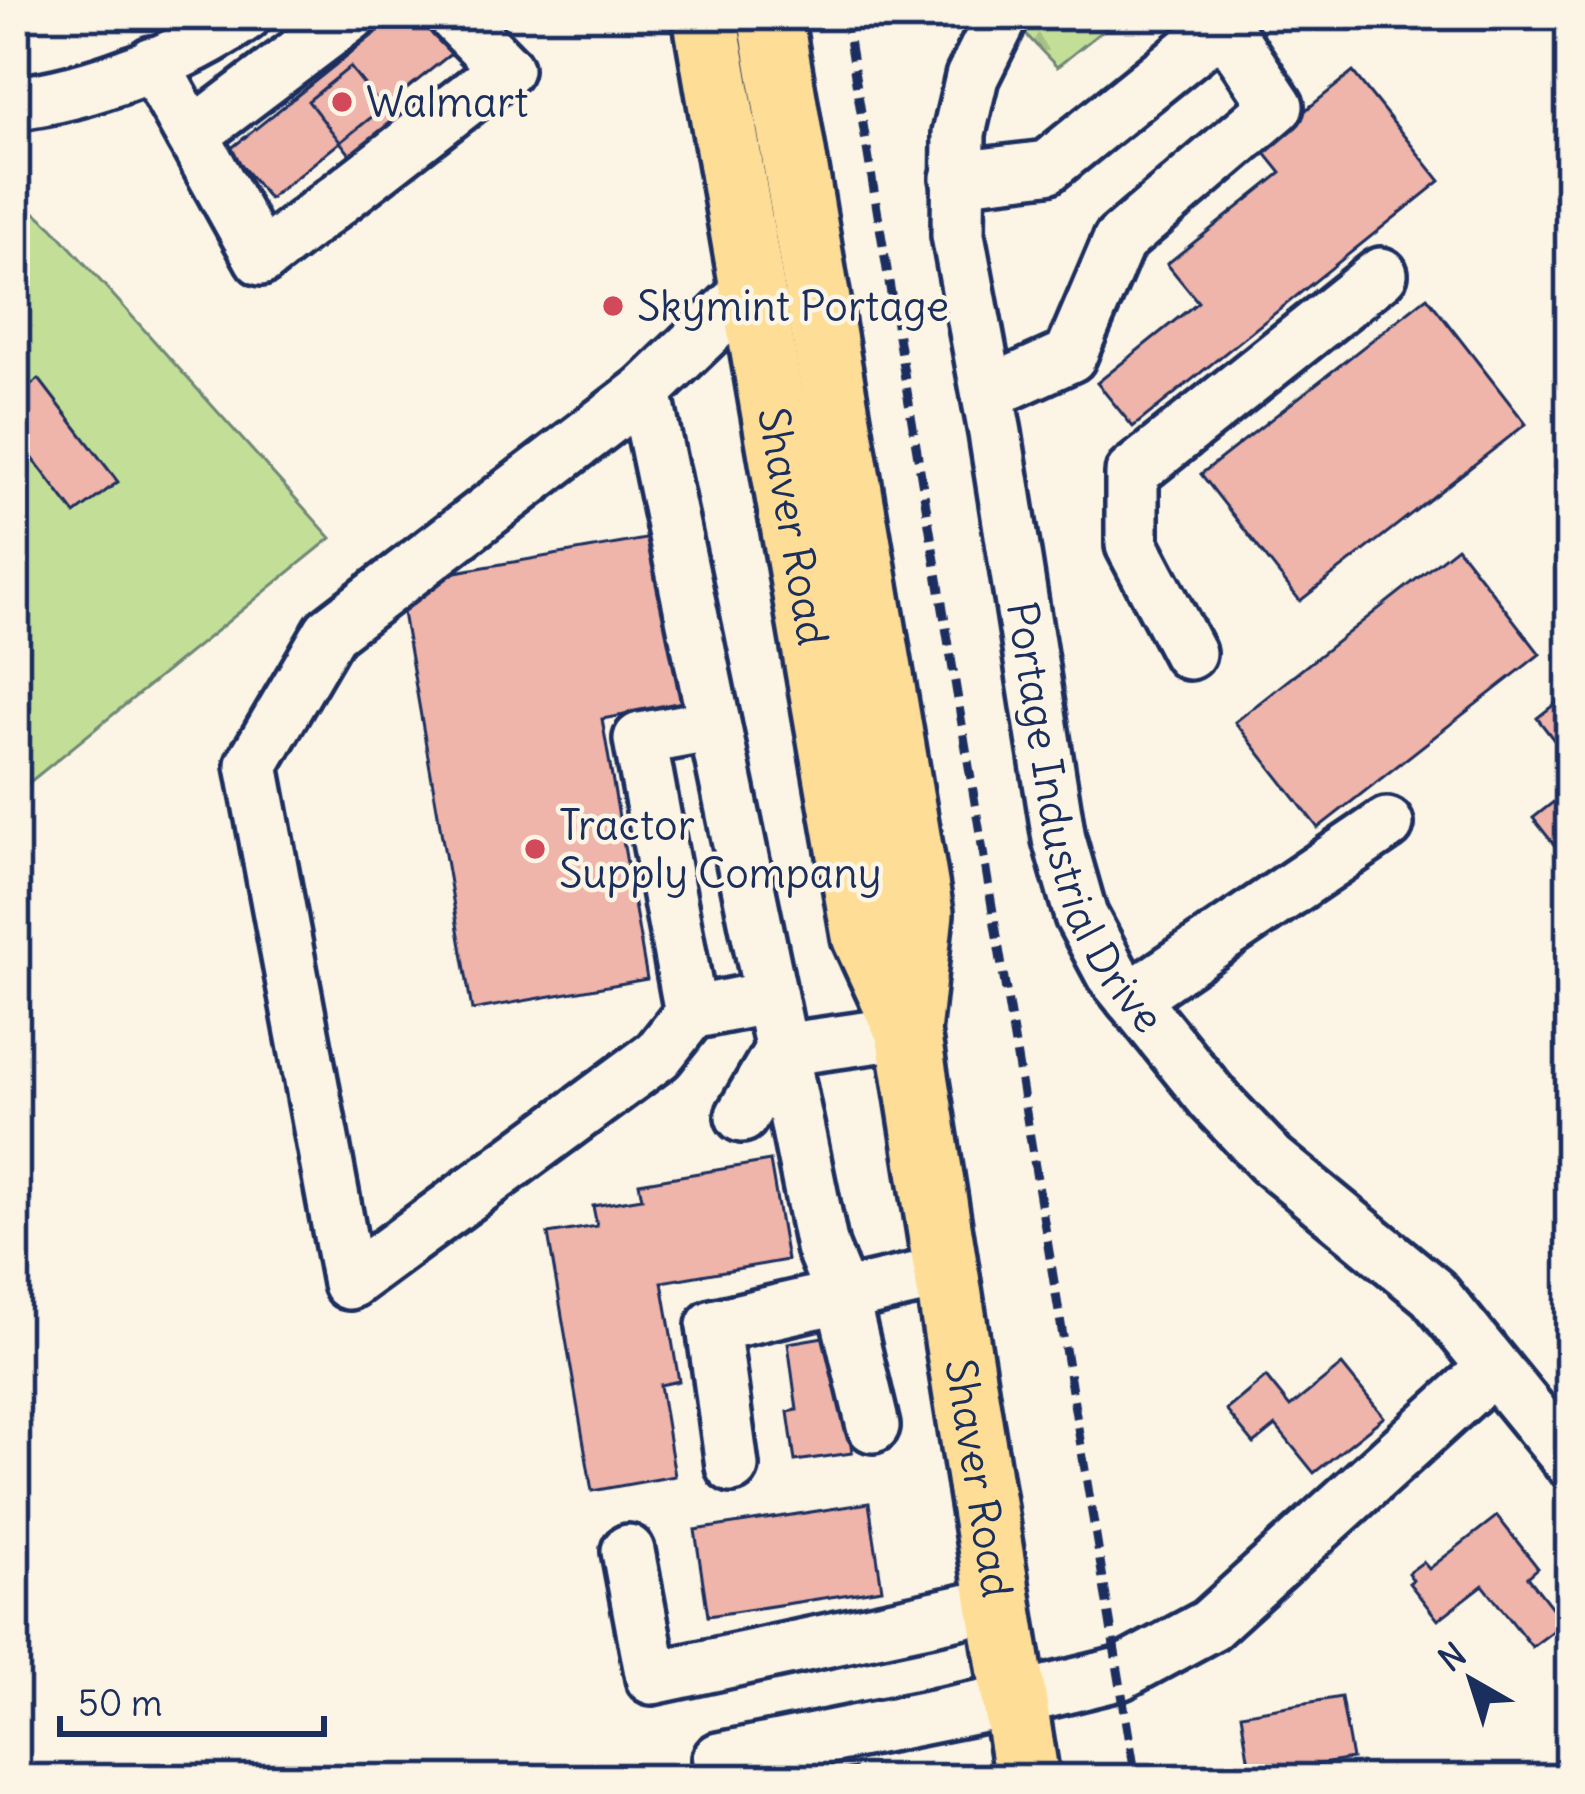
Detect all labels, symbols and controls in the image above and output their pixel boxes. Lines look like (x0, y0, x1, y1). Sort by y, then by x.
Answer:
place label: Walmart (366, 76, 528, 128)
marker: Walmart (329, 89, 355, 115)
place label: Skymint Portage (637, 280, 949, 332)
marker: Skymint Portage (600, 293, 626, 319)
street label: Shaver Road (747, 404, 839, 649)
street label: Portage Industrial Drive (996, 598, 1175, 1043)
place label: Tractor Supply Company (559, 799, 882, 899)
marker: Tractor Supply Company (522, 836, 548, 862)
street label: Shaver Road (934, 1355, 1024, 1601)
north arrow (1411, 1620, 1531, 1740)
text: N (1430, 1633, 1474, 1680)
scale bar (60, 1662, 324, 1736)
text: 50 m (78, 1681, 163, 1726)

